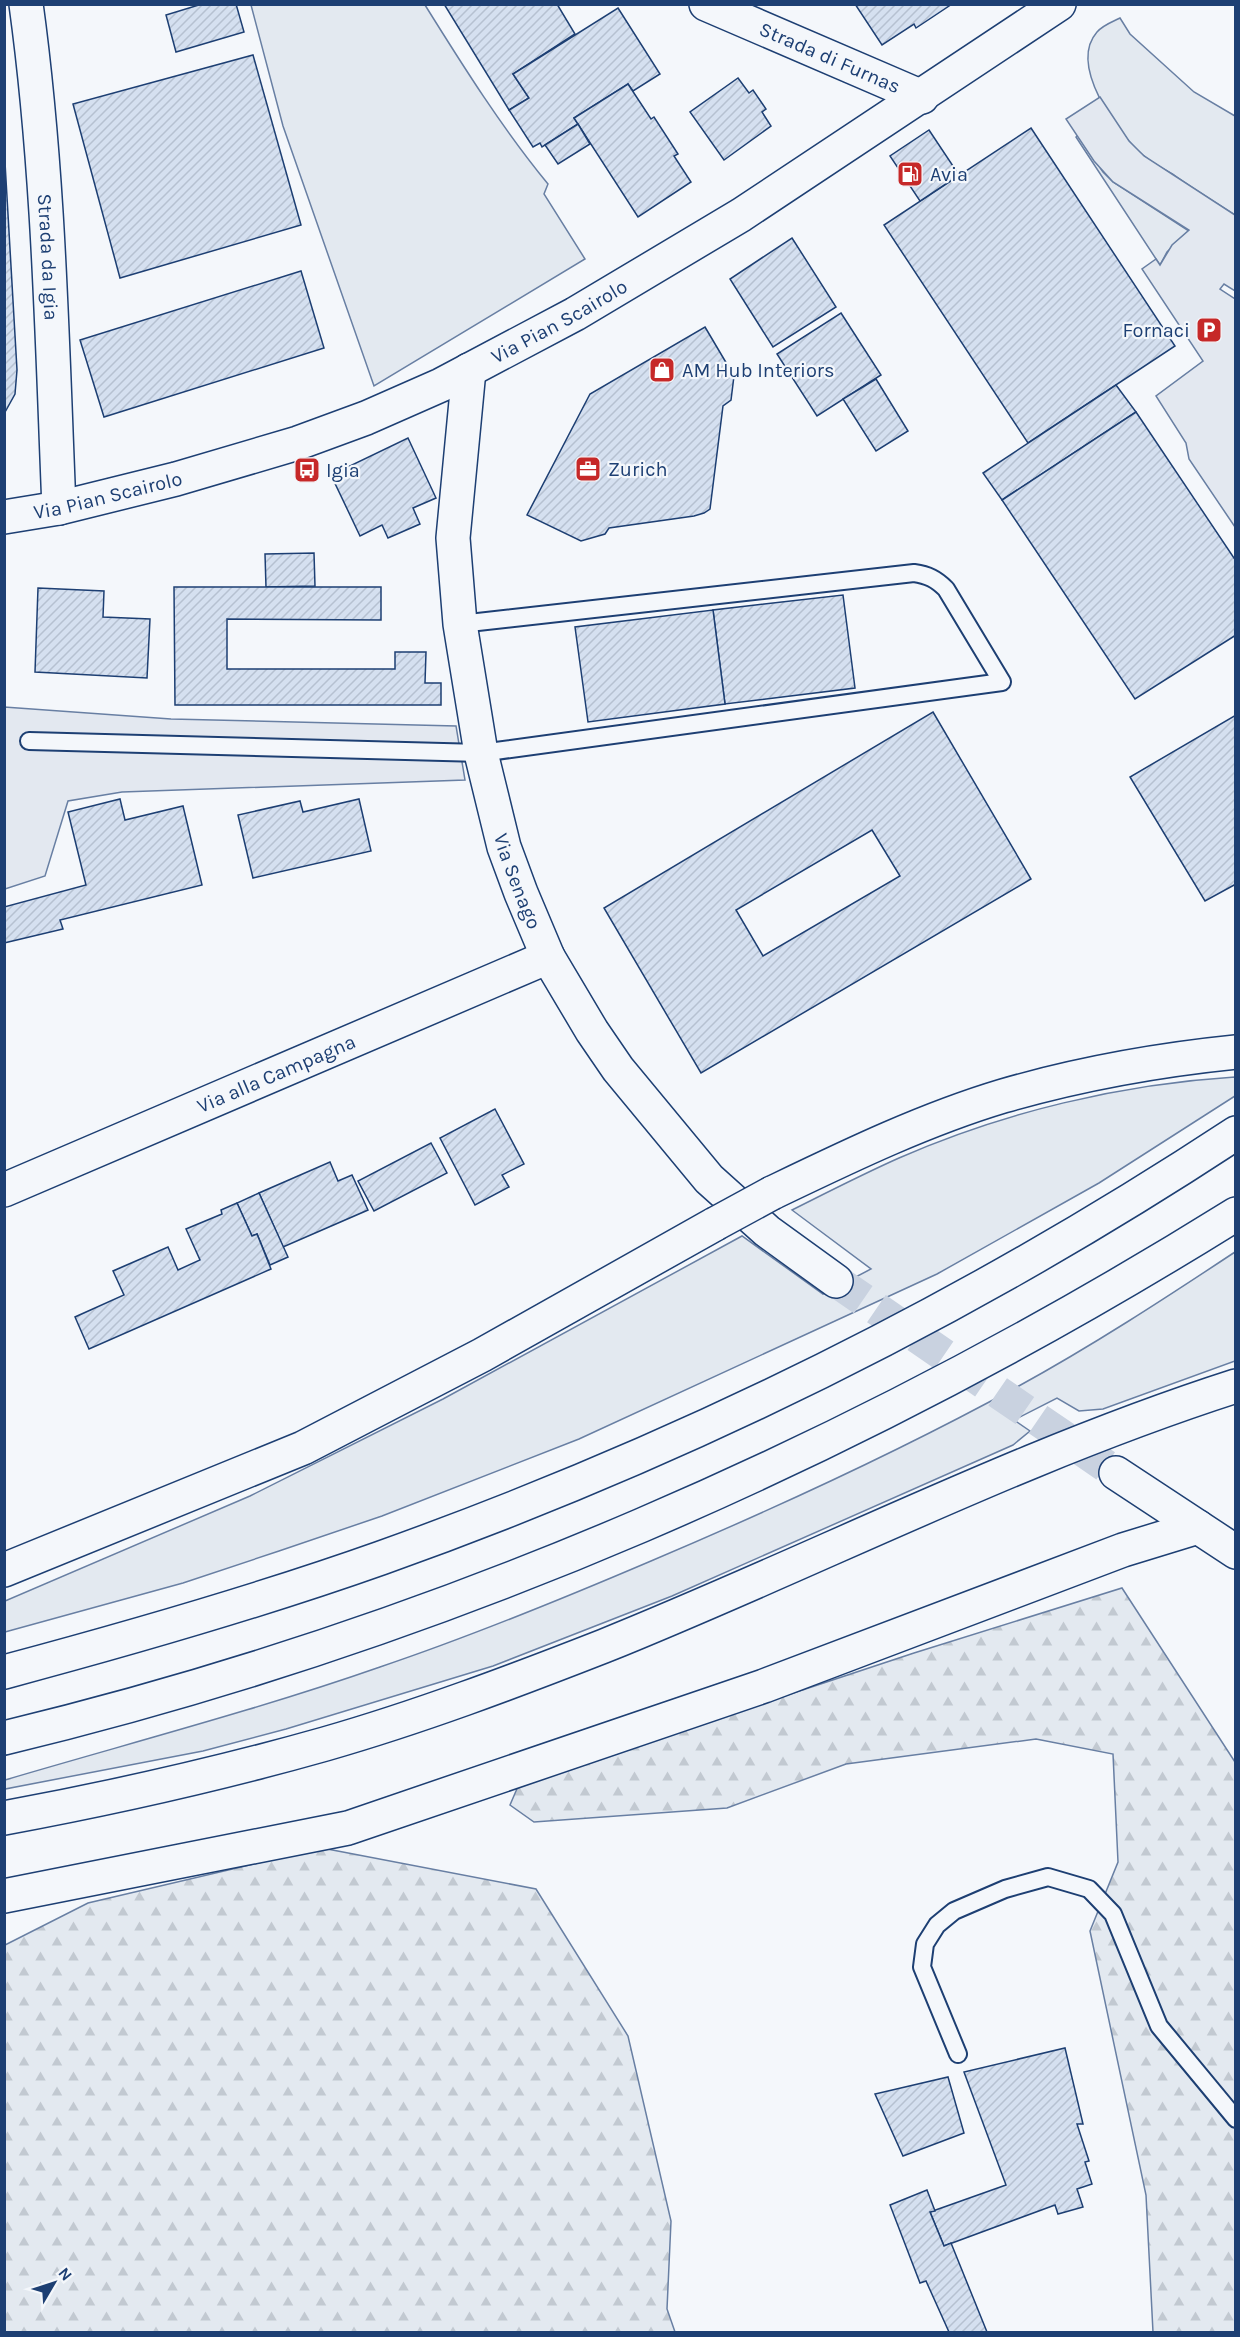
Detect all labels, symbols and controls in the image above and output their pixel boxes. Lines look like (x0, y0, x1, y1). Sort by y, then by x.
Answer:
street label: Strada di Furnas (756, 17, 904, 98)
fuel station icon: Avia (895, 159, 925, 189)
place label: Avia (930, 163, 968, 186)
street label: Strada da Igia (33, 193, 63, 321)
street label: Via Pian Scairolo (487, 274, 631, 368)
parking icon: Fornaci (1194, 315, 1224, 345)
place label: Fornaci (1123, 319, 1190, 342)
shop icon: AM Hub Interiors (647, 355, 677, 385)
place label: AM Hub Interiors (682, 359, 835, 382)
office icon: Zurich (573, 454, 603, 484)
bus stop icon: Igia (292, 455, 322, 485)
place label: Zurich (608, 458, 668, 481)
place label: Igia (326, 459, 360, 482)
street label: Via Pian Scairolo (32, 466, 185, 524)
street label: Via Senago (490, 831, 546, 932)
street label: Via alla Campagna (193, 1029, 359, 1118)
north arrow (24, 2253, 84, 2313)
text: N (54, 2263, 76, 2284)

